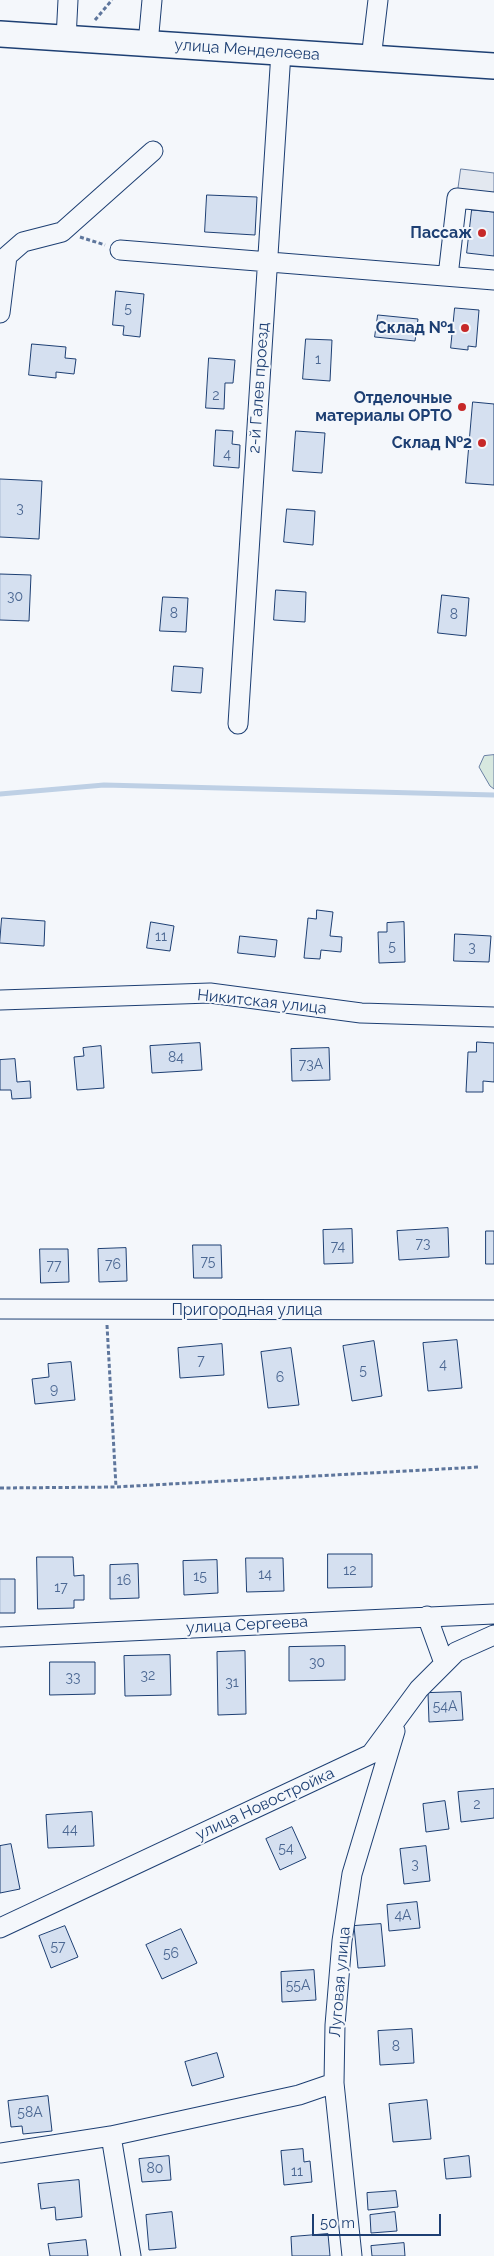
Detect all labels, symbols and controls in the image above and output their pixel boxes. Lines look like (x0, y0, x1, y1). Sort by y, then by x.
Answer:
street label: улица Менделеева (174, 35, 320, 65)
place label: Пассаж (410, 223, 472, 243)
marker: Пассаж (476, 227, 488, 239)
house number: 5 (124, 301, 132, 317)
place label: Склад №1 (376, 318, 455, 338)
street label: 2-й Галев проезд (245, 322, 273, 454)
marker: Склад №1 (459, 322, 471, 334)
house number: 1 (315, 352, 321, 368)
house number: 2 (212, 388, 220, 404)
place label: Отделочные материалы ОРТО (315, 388, 452, 426)
marker: Отделочные материалы ОРТО (456, 401, 468, 413)
place label: Склад №2 (392, 433, 472, 453)
marker: Склад №2 (476, 437, 488, 449)
house number: 4 (223, 447, 231, 463)
house number: 3 (16, 501, 24, 517)
house number: 30 (7, 589, 23, 605)
house number: 8 (170, 606, 178, 622)
house number: 8 (450, 607, 458, 623)
house number: 11 (155, 929, 167, 945)
house number: 5 (388, 939, 396, 955)
house number: 3 (468, 940, 476, 956)
street label: Никитская улица (196, 986, 328, 1018)
house number: 84 (168, 1050, 184, 1066)
house number: 73А (299, 1057, 323, 1073)
house number: 73 (416, 1236, 430, 1252)
house number: 74 (331, 1239, 345, 1255)
house number: 75 (201, 1254, 215, 1270)
house number: 76 (105, 1257, 121, 1273)
house number: 77 (47, 1258, 61, 1274)
street label: Пригородная улица (171, 1300, 323, 1320)
house number: 7 (197, 1353, 205, 1369)
house number: 4 (439, 1357, 447, 1373)
house number: 5 (359, 1363, 367, 1379)
house number: 6 (276, 1370, 284, 1386)
house number: 9 (50, 1382, 58, 1398)
house number: 12 (343, 1563, 357, 1579)
house number: 14 (258, 1567, 272, 1583)
house number: 15 (193, 1569, 207, 1585)
house number: 16 (117, 1573, 131, 1589)
house number: 17 (54, 1580, 68, 1596)
street label: улица Сергеева (186, 1612, 308, 1638)
house number: 30 (309, 1655, 325, 1671)
house number: 32 (141, 1668, 155, 1684)
house number: 33 (66, 1670, 80, 1686)
house number: 31 (225, 1675, 239, 1691)
house number: 54А (433, 1699, 457, 1715)
street label: улица Новостройка (193, 1763, 337, 1845)
house number: 2 (473, 1797, 481, 1813)
house number: 44 (62, 1822, 78, 1838)
house number: 54 (278, 1841, 294, 1857)
house number: 3 (411, 1857, 419, 1873)
house number: 4А (394, 1908, 412, 1924)
street label: Луговая улица (326, 1926, 354, 2038)
house number: 57 (50, 1939, 66, 1955)
house number: 56 (163, 1946, 179, 1962)
house number: 55А (286, 1978, 310, 1994)
house number: 8 (392, 2039, 400, 2055)
house number: 58А (17, 2105, 43, 2121)
house number: 80 (147, 2161, 163, 2177)
house number: 11 (291, 2164, 303, 2180)
scale bar (314, 2204, 443, 2236)
text: 50 m (320, 2214, 355, 2232)

